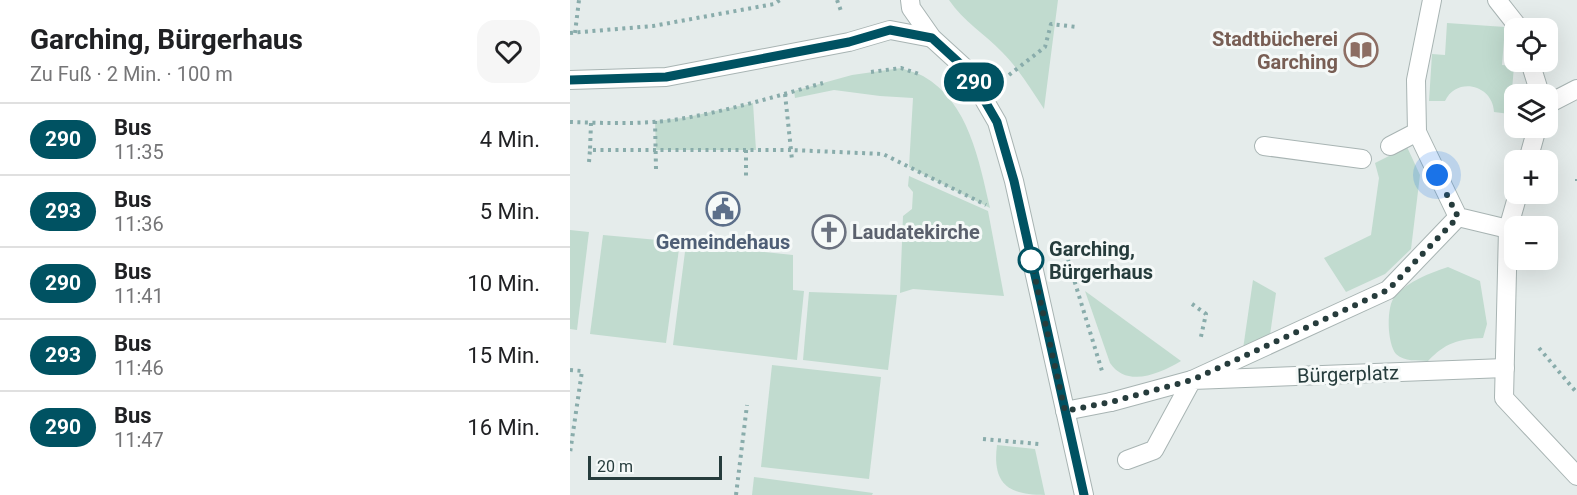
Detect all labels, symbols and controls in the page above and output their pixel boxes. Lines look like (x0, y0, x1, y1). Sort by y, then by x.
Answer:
map controls (1504, 18, 1558, 270)
button: locate (1504, 18, 1558, 72)
button: heart (477, 20, 540, 83)
text: Garching, Bürgerhaus (30, 23, 303, 56)
place label: Stadtbücherei Garching (1212, 27, 1338, 74)
library icon: Stadtbücherei Garching (1343, 32, 1379, 68)
text: Zu Fuß · 2 Min. · 100 m (30, 62, 233, 86)
line badge: 290 (940, 62, 1008, 101)
text: 290 (956, 70, 992, 94)
button: layers (1504, 84, 1558, 138)
text: Bus (114, 115, 152, 140)
text: 290 (45, 127, 81, 151)
text: 4 Min. (480, 127, 540, 152)
text: 11:35 (114, 140, 164, 164)
button: + (1504, 150, 1558, 204)
your location (1422, 160, 1452, 190)
text: Bus (114, 187, 152, 212)
public building icon: Gemeindehaus (705, 191, 741, 227)
text: 293 (45, 199, 81, 223)
text: 5 Min. (480, 199, 540, 224)
text: 11:36 (114, 212, 164, 236)
church icon: Laudatekirche (811, 214, 847, 250)
button: − (1504, 216, 1558, 270)
place label: Laudatekirche (852, 220, 980, 244)
place label: Gemeindehaus (656, 230, 790, 254)
place label: Garching, Bürgerhaus (1049, 237, 1153, 284)
marker: Garching, Bürgerhaus (1018, 247, 1044, 273)
text: Bus (114, 259, 152, 284)
text: 290 (45, 271, 81, 295)
text: 10 Min. (467, 271, 540, 296)
text: 11:41 (114, 284, 164, 308)
text: Bus (114, 331, 152, 356)
text: 293 (45, 343, 81, 367)
text: 15 Min. (467, 343, 540, 368)
text: 11:46 (114, 356, 164, 380)
street label: Bürgerplatz (1297, 360, 1400, 388)
text: Bus (114, 403, 152, 428)
text: 290 (45, 415, 81, 439)
text: 16 Min. (467, 415, 540, 440)
text: 11:47 (114, 428, 164, 452)
scale bar (588, 453, 722, 480)
text: 20 m (597, 457, 633, 476)

